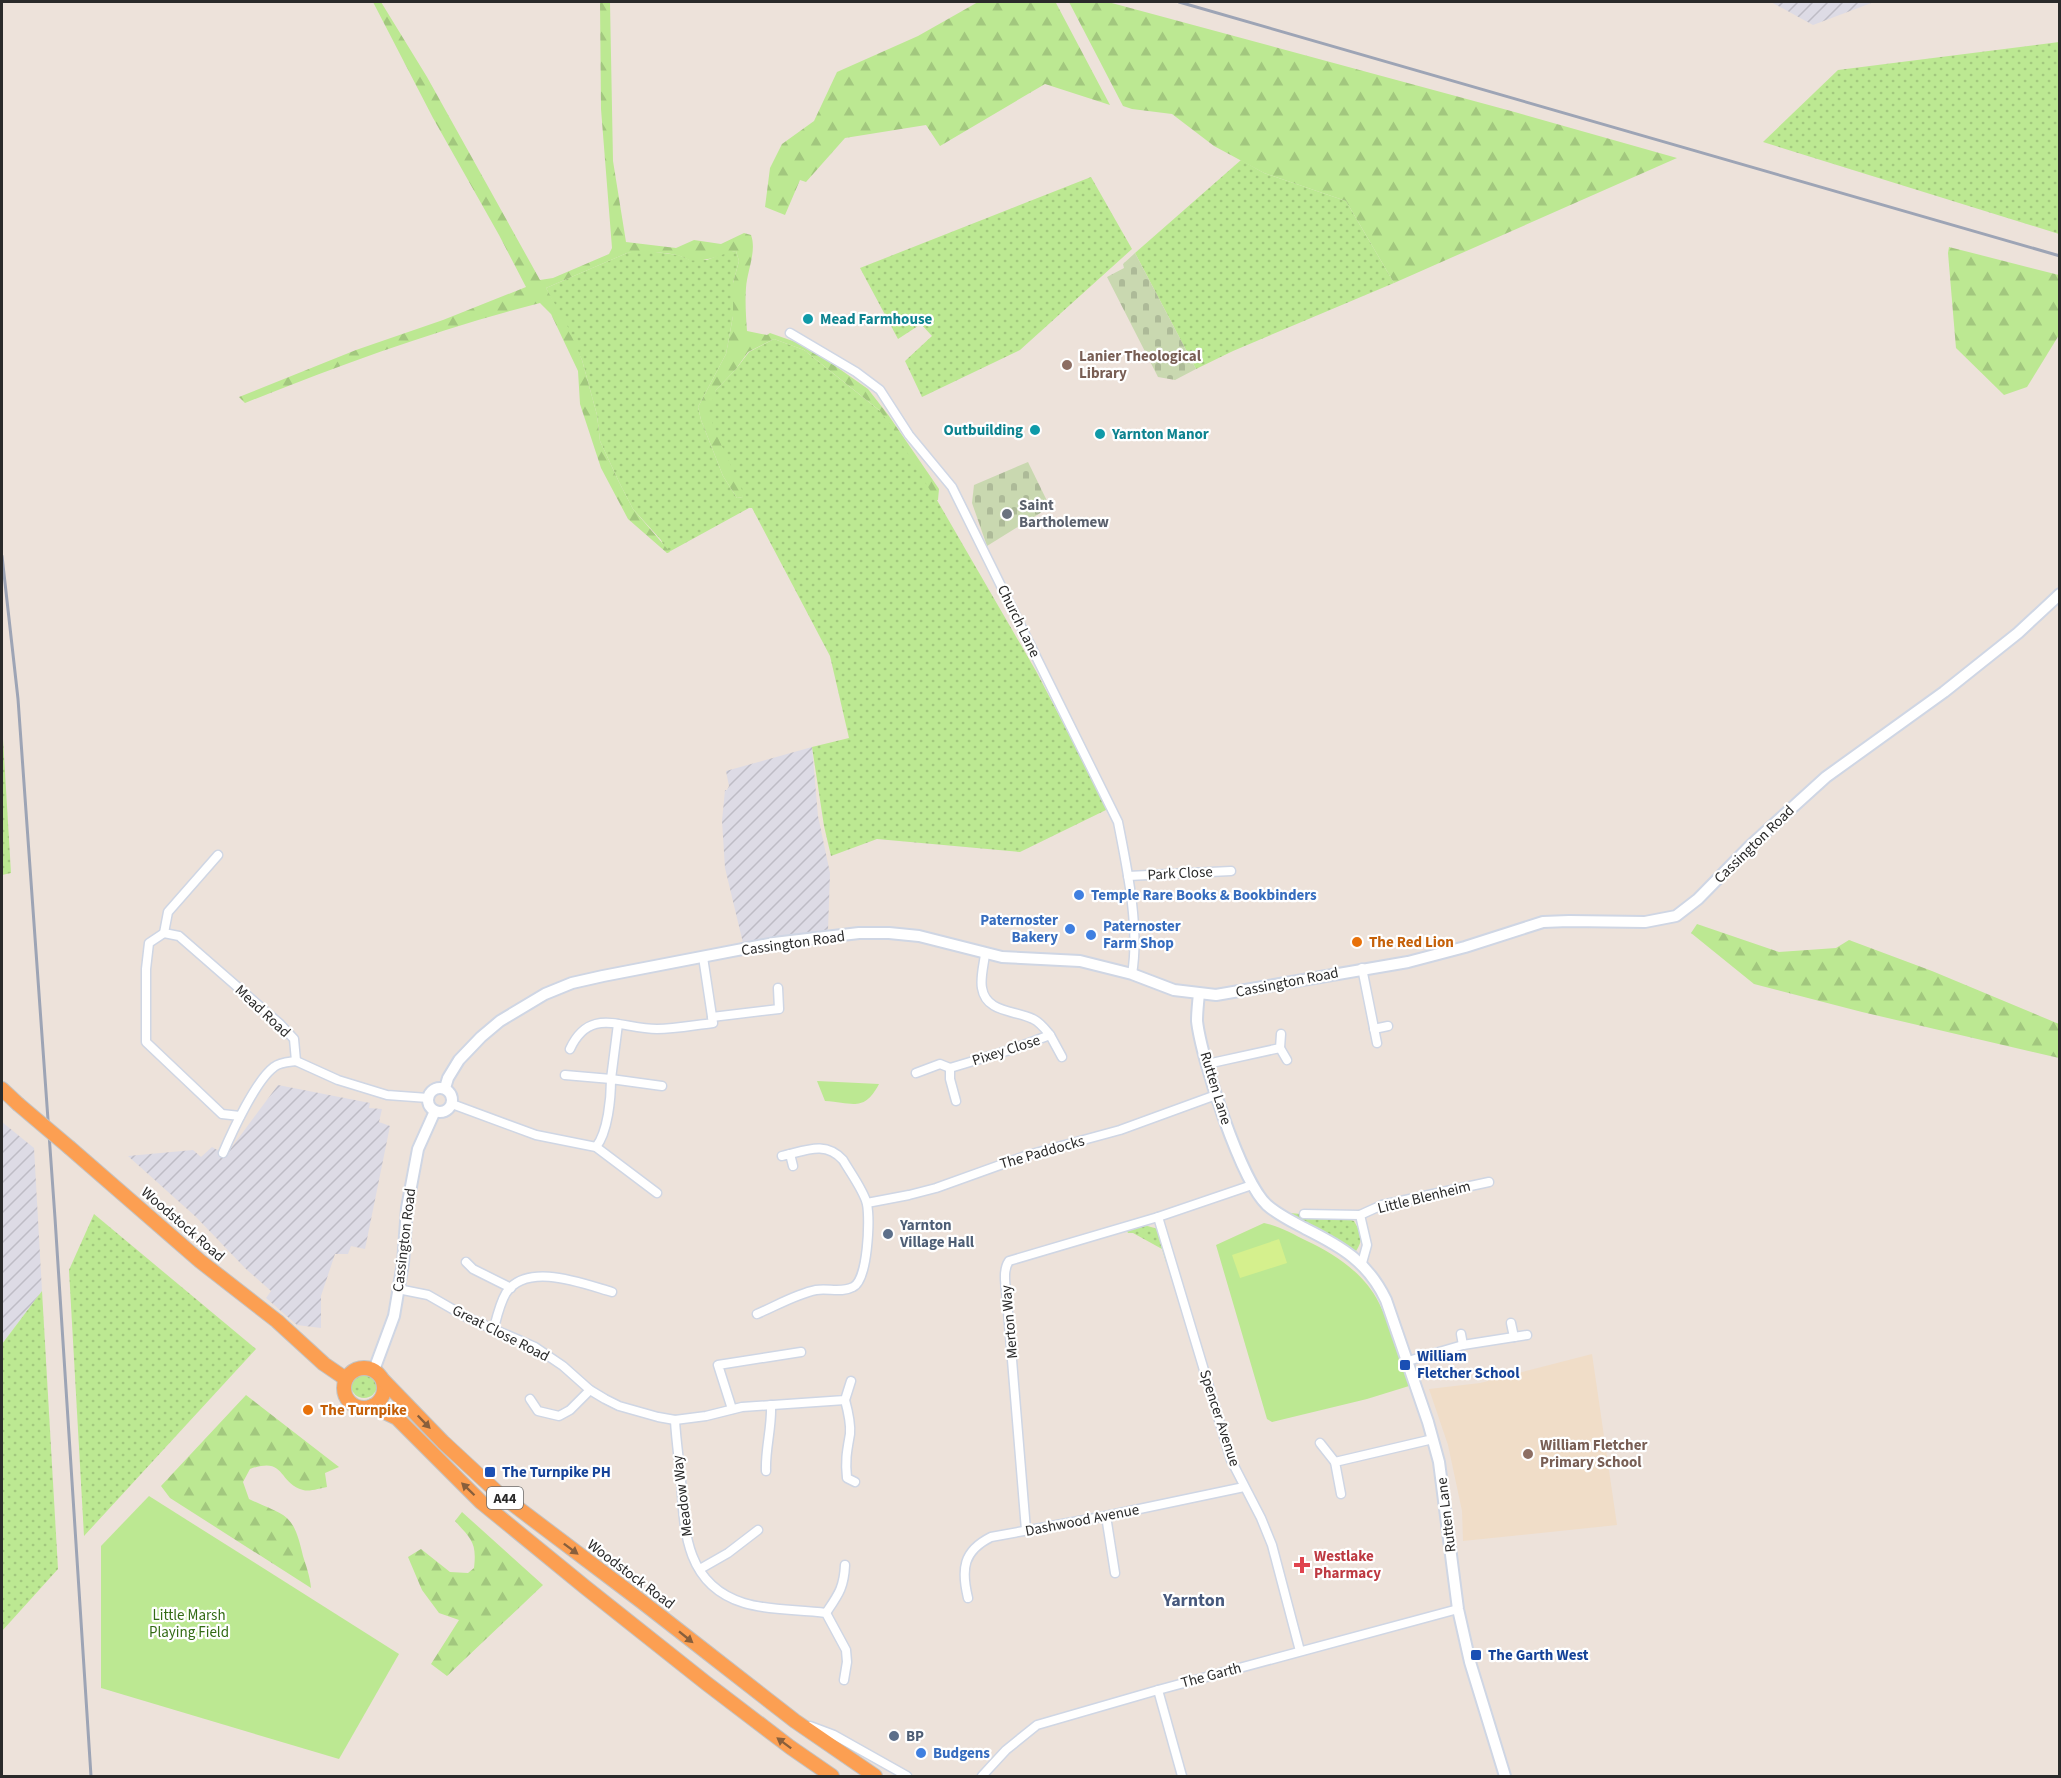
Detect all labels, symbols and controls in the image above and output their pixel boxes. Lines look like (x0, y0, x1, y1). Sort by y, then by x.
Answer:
place label: Mead Farmhouse (820, 309, 933, 330)
marker: Mead Farmhouse (801, 312, 815, 326)
place label: Lanier Theological Library (1079, 346, 1202, 384)
marker: Lanier Theological Library (1060, 358, 1074, 372)
place label: Outbuilding (944, 420, 1023, 441)
marker: Outbuilding (1028, 423, 1042, 437)
place label: Yarnton Manor (1111, 424, 1209, 445)
marker: Yarnton Manor (1093, 427, 1107, 441)
place label: Saint Bartholemew (1019, 495, 1109, 533)
marker: Saint Bartholemew (1000, 507, 1014, 521)
street label: Church Lane (992, 581, 1045, 661)
street label: Cassington Road (1709, 800, 1799, 888)
street label: Park Close (1147, 861, 1213, 886)
place label: Temple Rare Books & Bookbinders (1091, 885, 1317, 906)
marker: Temple Rare Books & Bookbinders (1072, 888, 1086, 902)
place label: Paternoster Bakery (980, 910, 1058, 948)
place label: Paternoster Farm Shop (1103, 916, 1181, 954)
marker: Paternoster Bakery (1063, 922, 1077, 936)
street label: Cassington Road (740, 926, 846, 961)
marker: Paternoster Farm Shop (1084, 928, 1098, 942)
place label: The Red Lion (1369, 932, 1454, 953)
marker: The Red Lion (1350, 935, 1364, 949)
street label: Cassington Road (1234, 962, 1340, 1003)
street label: Mead Road (230, 980, 295, 1043)
street label: Pixey Close (969, 1030, 1043, 1071)
street label: Rutten Lane (1194, 1049, 1237, 1127)
street label: The Paddocks (997, 1130, 1087, 1175)
street label: Little Blenheim (1375, 1176, 1473, 1219)
street label: Woodstock Road (136, 1182, 229, 1267)
street label: Cassington Road (388, 1187, 421, 1293)
place label: Yarnton Village Hall (899, 1215, 975, 1253)
marker: Yarnton Village Hall (881, 1227, 895, 1241)
street label: Merton Way (996, 1284, 1023, 1360)
street label: Great Close Road (449, 1300, 553, 1367)
place label: William Fletcher School (1417, 1346, 1520, 1384)
marker: William Fletcher School (1398, 1358, 1412, 1372)
street label: Spencer Avenue (1194, 1367, 1245, 1469)
place label: The Turnpike (320, 1400, 407, 1421)
marker: The Turnpike (301, 1403, 315, 1417)
one-way arrow (416, 1415, 430, 1429)
place label: William Fletcher Primary School (1540, 1435, 1647, 1473)
marker: William Fletcher Primary School (1521, 1447, 1535, 1461)
street label: Meadow Way (667, 1454, 698, 1538)
place label: The Turnpike PH (502, 1462, 611, 1483)
marker: The Turnpike PH (483, 1465, 497, 1479)
street label: Rutten Lane (1431, 1476, 1462, 1554)
one-way arrow (461, 1482, 475, 1496)
road number: A44 (487, 1487, 523, 1509)
street label: Dashwood Avenue (1023, 1499, 1141, 1542)
street label: Woodstock Road (583, 1534, 679, 1614)
one-way arrow (563, 1543, 579, 1555)
place label: Westlake Pharmacy (1314, 1546, 1381, 1584)
marker: Westlake Pharmacy (1295, 1558, 1309, 1572)
district label: Yarnton (1162, 1588, 1225, 1613)
park label: Little Marsh Playing Field (149, 1605, 229, 1643)
one-way arrow (679, 1631, 694, 1643)
place label: The Garth West (1488, 1645, 1589, 1666)
marker: The Garth West (1469, 1648, 1483, 1662)
street label: The Garth (1179, 1657, 1244, 1694)
place label: BP (906, 1726, 924, 1747)
marker: BP (887, 1729, 901, 1743)
one-way arrow (776, 1736, 792, 1749)
place label: Budgens (933, 1743, 990, 1764)
marker: Budgens (914, 1746, 928, 1760)

